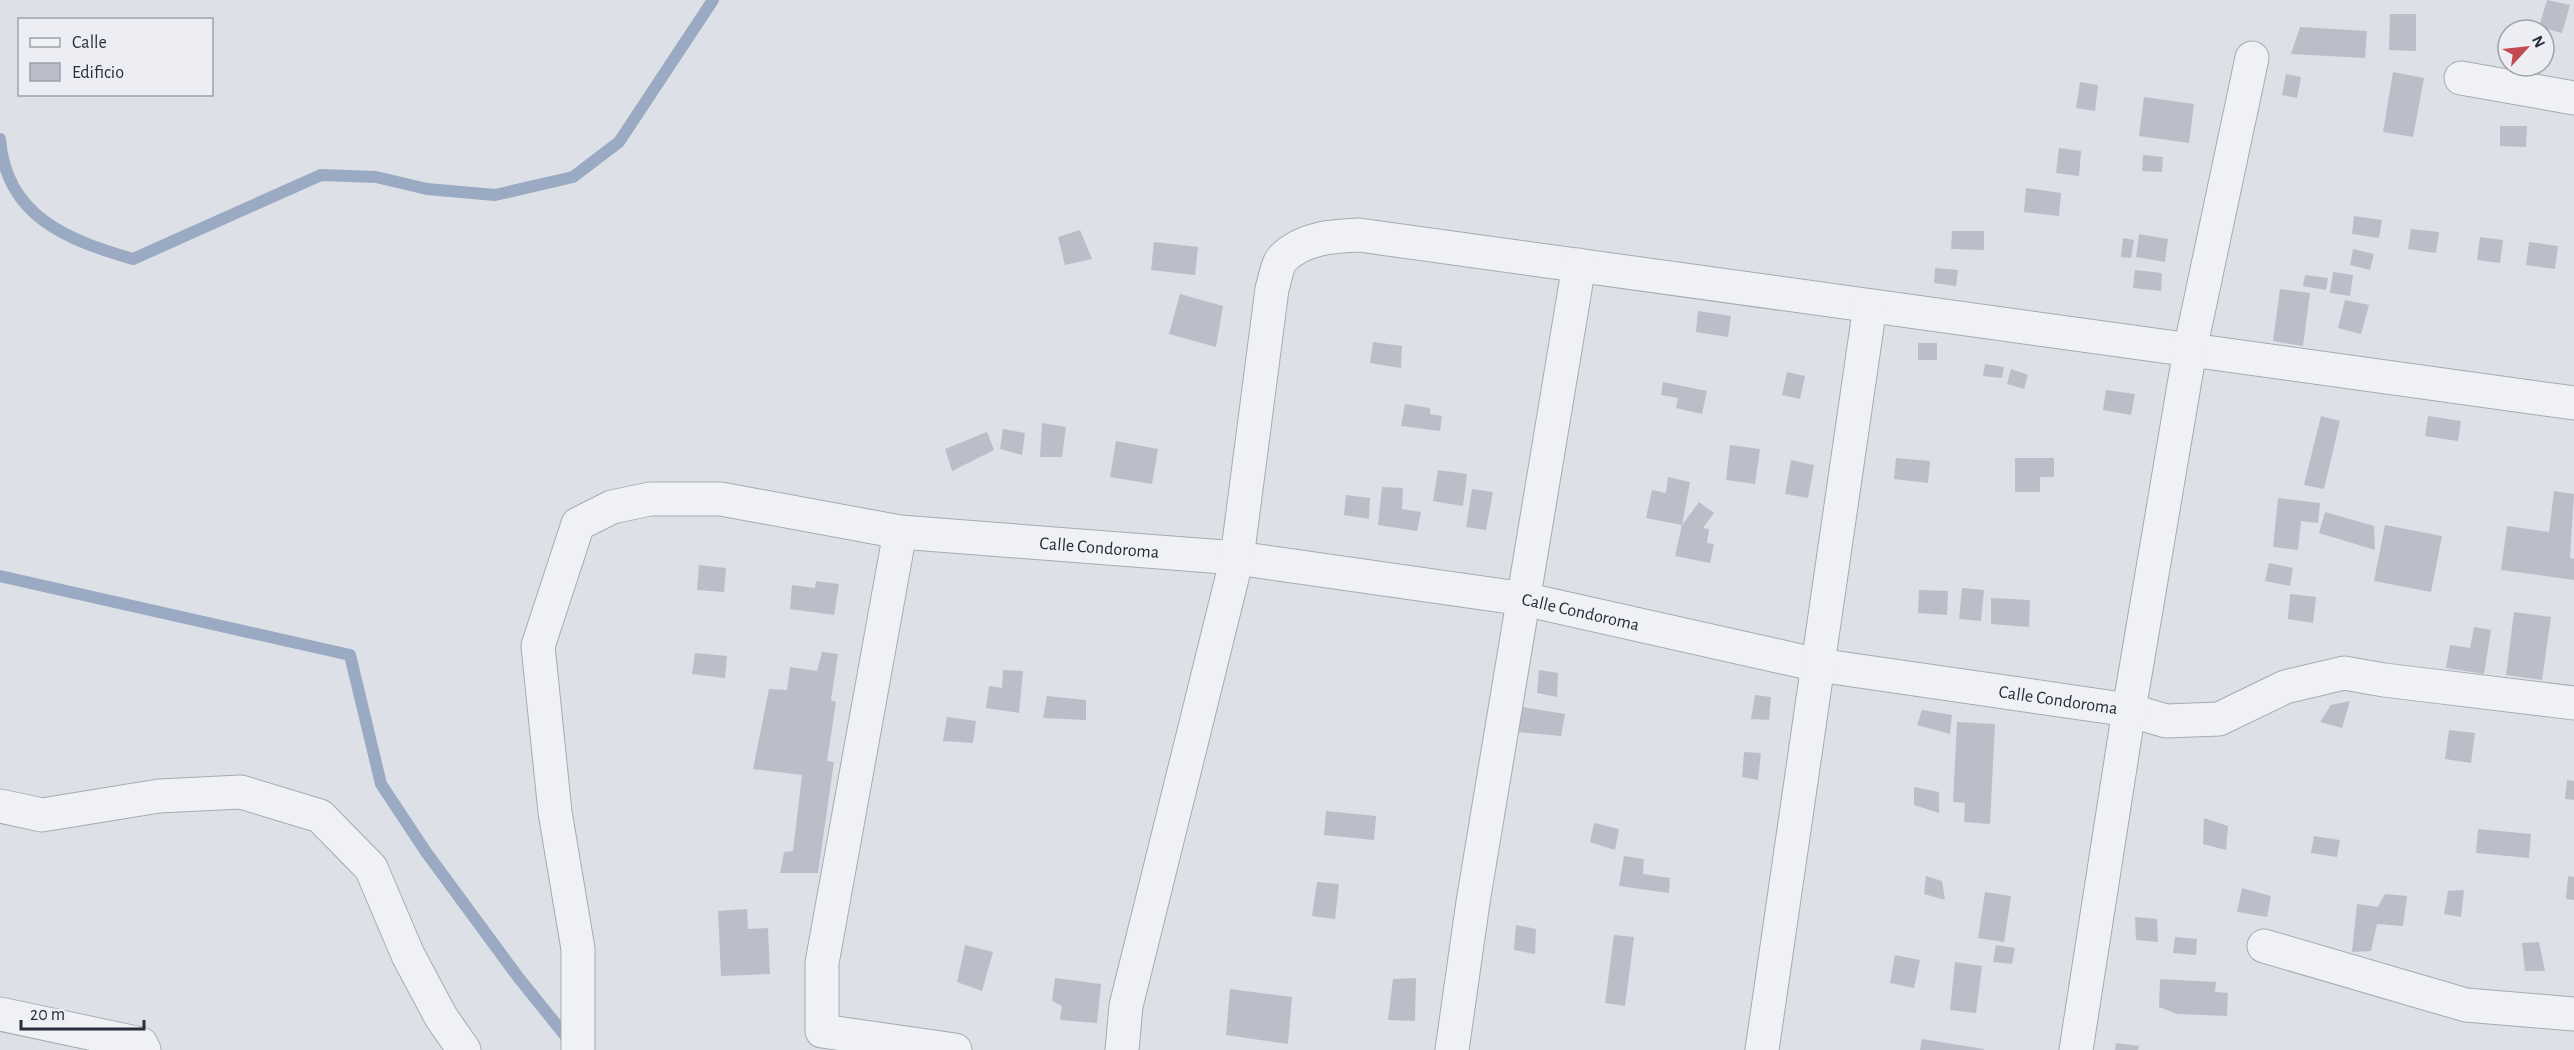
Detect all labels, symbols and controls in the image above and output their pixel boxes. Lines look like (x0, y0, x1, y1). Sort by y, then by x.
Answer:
legend (18, 18, 213, 96)
north arrow (2496, 18, 2556, 78)
text: N (2529, 33, 2548, 50)
text: Calle (72, 34, 107, 52)
text: Edificio (72, 64, 124, 82)
street label: Calle Condoroma (1039, 535, 1160, 562)
street label: Calle Condoroma (1520, 591, 1641, 635)
street label: Calle Condoroma (1997, 683, 2119, 718)
scale bar (21, 993, 144, 1031)
text: 20 m (30, 1006, 65, 1024)

